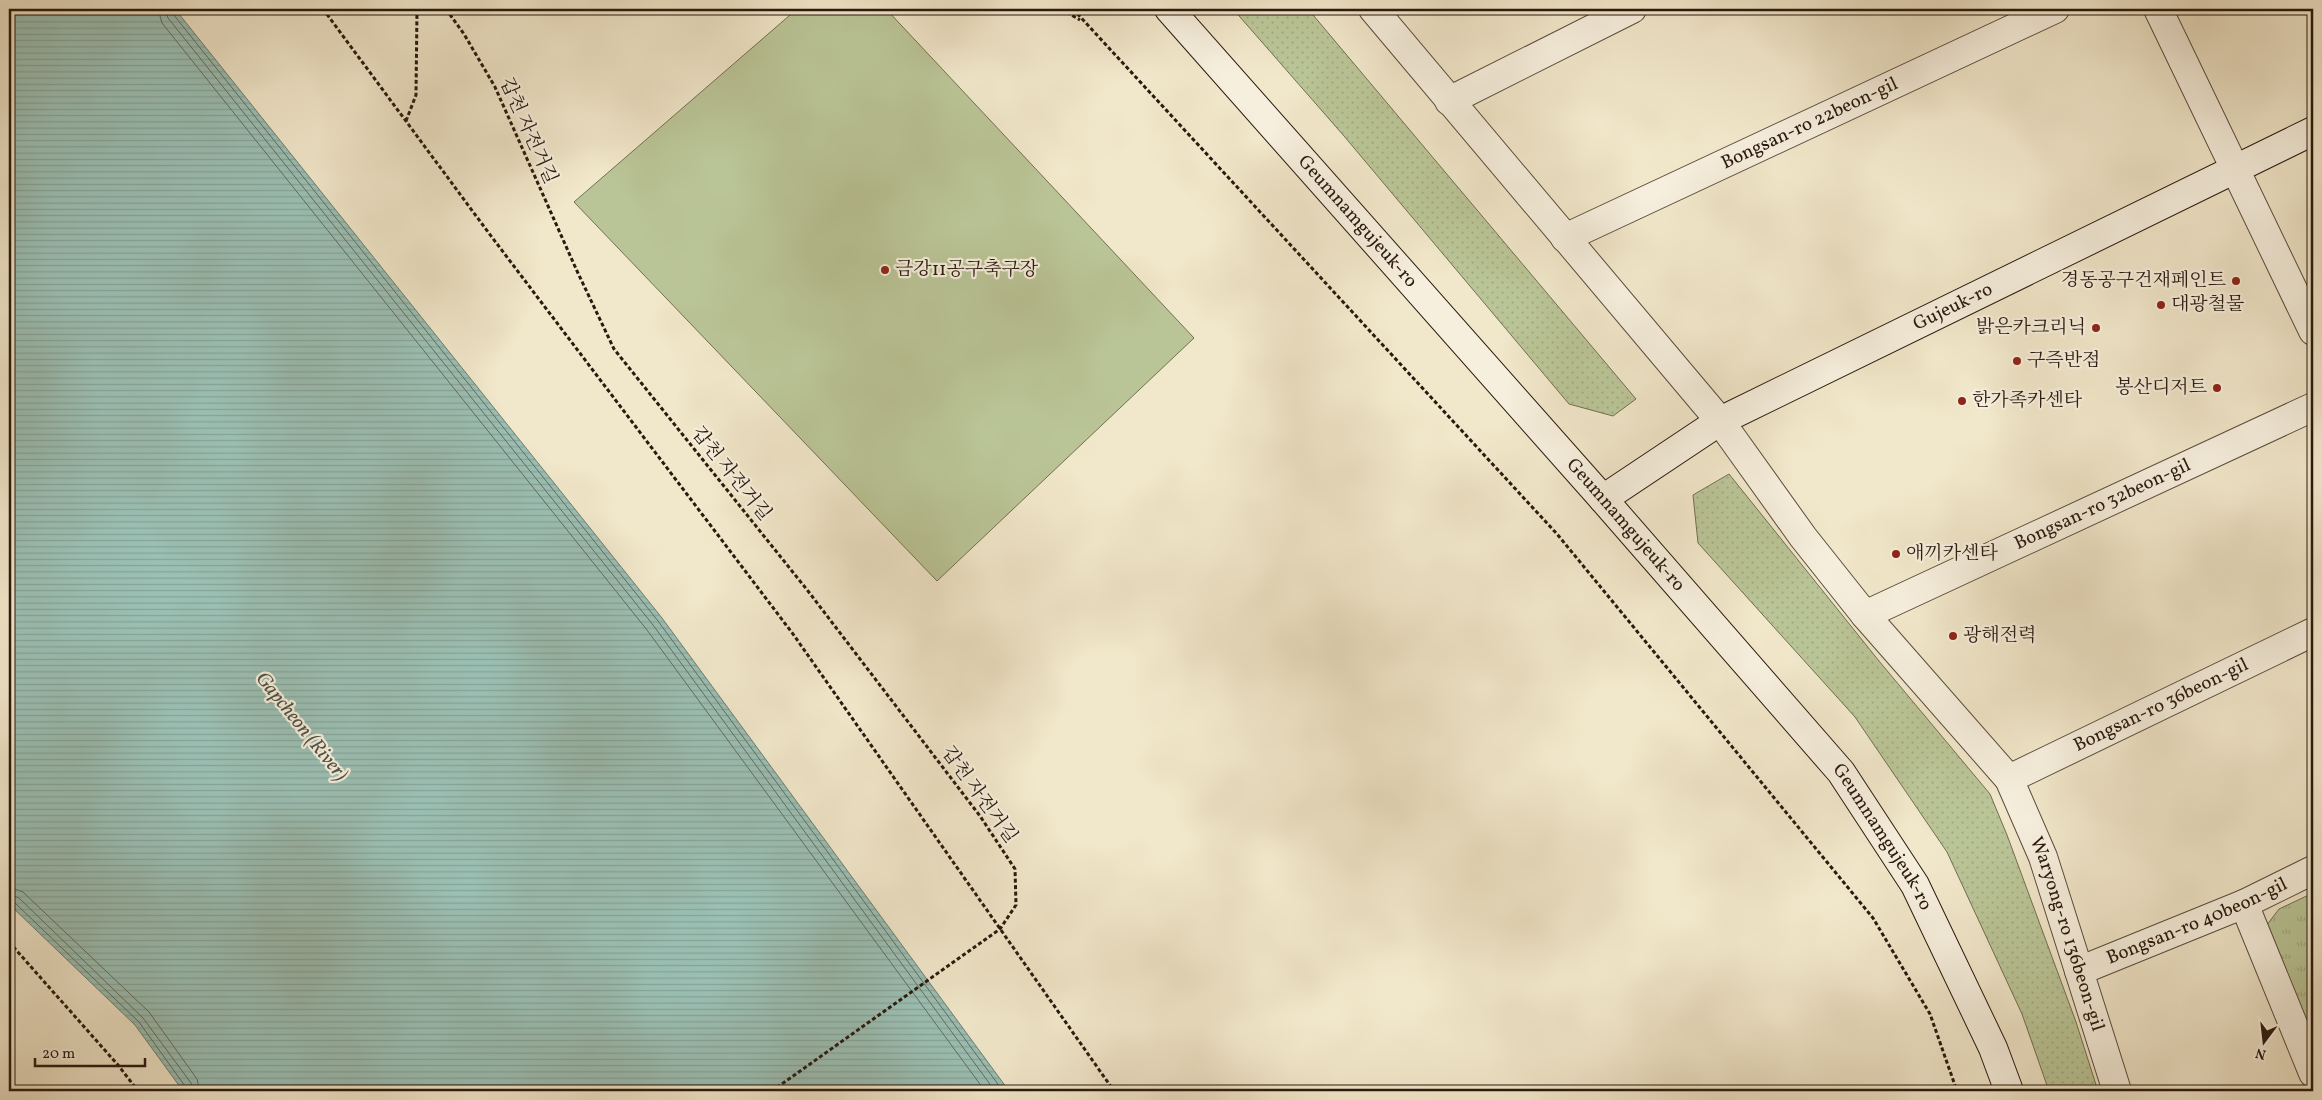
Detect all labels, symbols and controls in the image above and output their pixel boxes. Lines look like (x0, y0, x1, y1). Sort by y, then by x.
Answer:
street label: Bongsan-ro 22beon-gil (1717, 71, 1902, 176)
street label: 갑천 자전거길 (493, 74, 563, 188)
street label: Geumnamgujeuk-ro (1291, 150, 1423, 294)
place label: 금강11공구축구장 (895, 257, 1039, 283)
marker: 금강11공구축구장 (879, 264, 891, 276)
place label: 경동공구건재페인트 (2061, 268, 2226, 294)
marker: 경동공구건재페인트 (2230, 275, 2242, 287)
street label: Gujeuk-ro (1909, 277, 1997, 337)
place label: 대광철물 (2171, 292, 2244, 318)
marker: 대광철물 (2155, 299, 2167, 311)
place label: 밝은카크리닉 (1976, 315, 2086, 341)
marker: 밝은카크리닉 (2090, 322, 2102, 334)
place label: 구즉반점 (2027, 348, 2100, 374)
marker: 구즉반점 (2011, 355, 2023, 367)
place label: 봉산디저트 (2115, 375, 2207, 401)
marker: 봉산디저트 (2211, 382, 2223, 394)
place label: 한가족카센타 (1972, 388, 2083, 414)
marker: 한가족카센타 (1956, 395, 1968, 407)
street label: 갑천 자전거길 (685, 422, 777, 526)
street label: Bongsan-ro 32beon-gil (2010, 452, 2195, 557)
street label: Geumnamgujeuk-ro (1560, 453, 1691, 597)
place label: 애끼카센타 (1906, 541, 1998, 567)
marker: 애끼카센타 (1890, 548, 1902, 560)
place label: 광해전력 (1963, 623, 2036, 649)
marker: 광해전력 (1947, 630, 1959, 642)
street label: Bongsan-ro 36beon-gil (2069, 652, 2253, 759)
water label: Gapcheon (River) (248, 666, 354, 788)
street label: 갑천 자전거길 (935, 741, 1023, 849)
street label: Geumnamgujeuk-ro (1826, 758, 1938, 915)
street label: Waryong-ro 136beon-gil (2023, 833, 2110, 1035)
street label: Bongsan-ro 40beon-gil (2103, 871, 2292, 971)
north arrow (2240, 1018, 2290, 1068)
scale bar (35, 1035, 145, 1067)
text: N (2254, 1043, 2268, 1064)
text: 20 m (42, 1044, 75, 1065)

